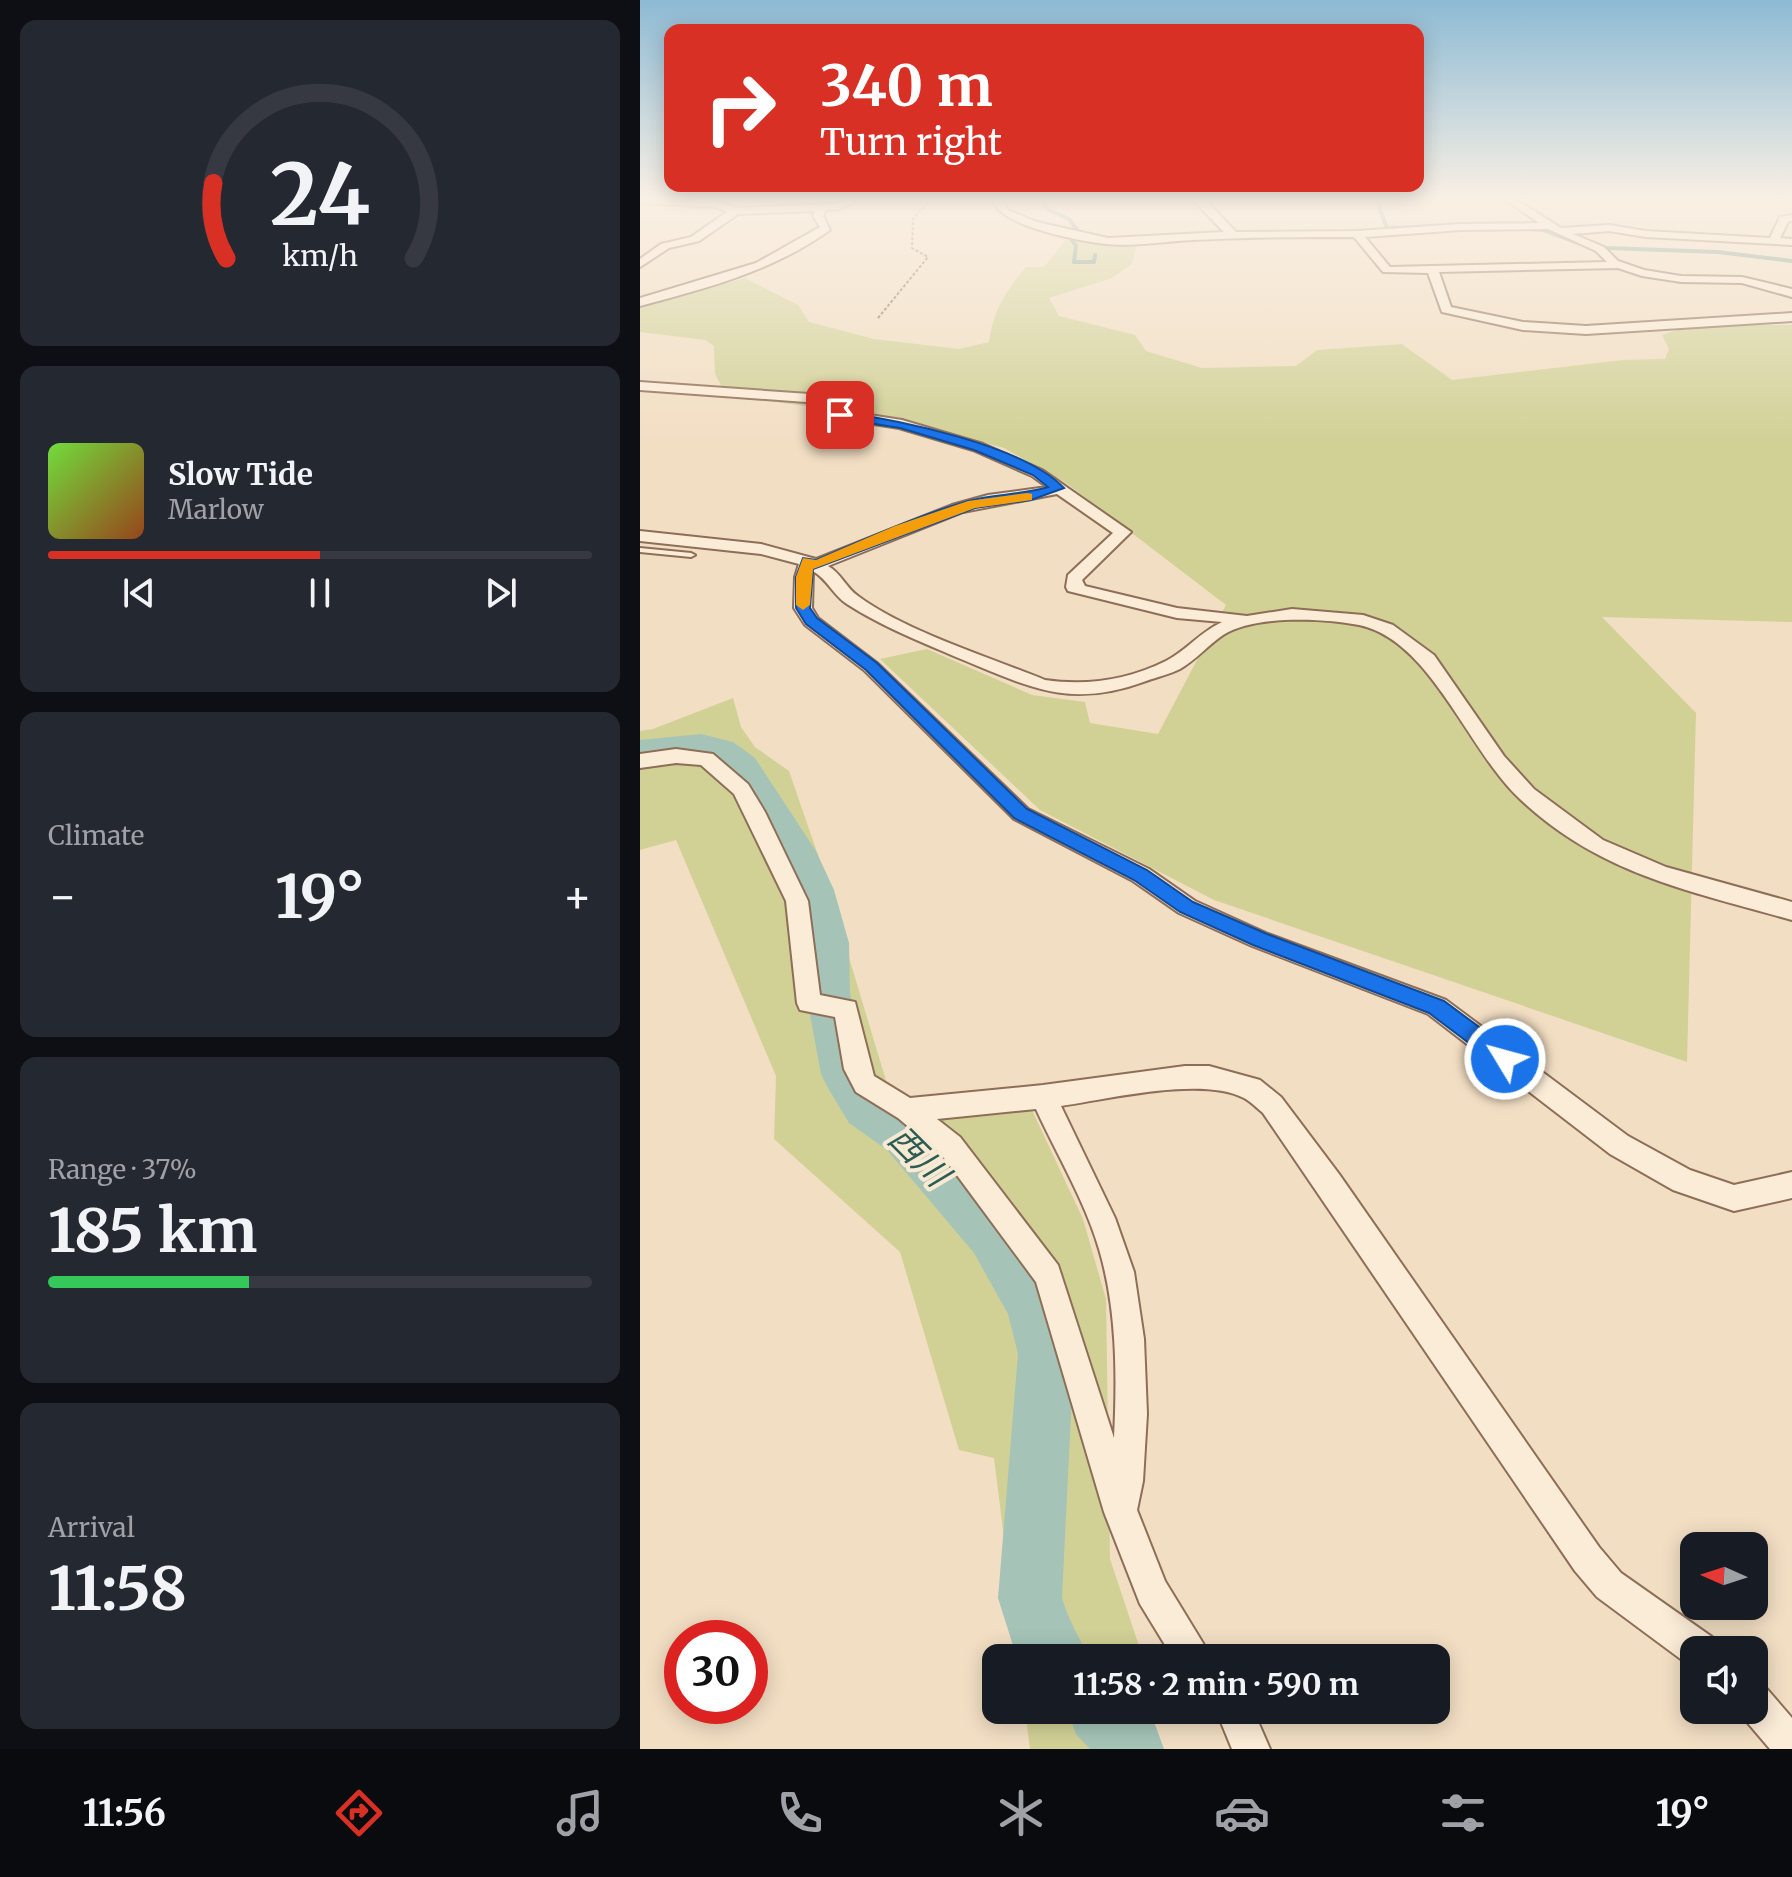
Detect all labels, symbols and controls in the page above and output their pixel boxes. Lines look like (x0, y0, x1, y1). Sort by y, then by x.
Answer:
text: 340 m (820, 51, 993, 121)
icon: right (688, 56, 792, 160)
text: Turn right (820, 120, 1002, 165)
text: 24 (270, 142, 370, 247)
text: km/h (282, 238, 358, 274)
pin (806, 381, 874, 449)
icon: arrive (818, 393, 862, 437)
text: Slow Tide (168, 455, 313, 493)
text: Marlow (168, 493, 264, 526)
icon: previous (117, 571, 161, 615)
icon: pause (298, 571, 342, 615)
icon: next (479, 571, 523, 615)
text: Climate (48, 819, 144, 852)
text: 19° (275, 859, 365, 934)
text: − (48, 869, 77, 924)
text: + (563, 869, 592, 924)
position arrow (1463, 1017, 1547, 1101)
water label: 西川 (880, 1117, 960, 1197)
text: Range · 37% (48, 1153, 197, 1186)
text: 185 km (48, 1193, 257, 1268)
text: Arrival (48, 1511, 135, 1544)
north arrow (1680, 1532, 1768, 1620)
map controls (1680, 1532, 1768, 1724)
text: 11:58 (48, 1551, 187, 1626)
speed limit sign: 30 (664, 1620, 768, 1724)
button: sound (1680, 1636, 1768, 1724)
text: 11:58 · 2 min · 590 m (1073, 1665, 1359, 1703)
icon: directions (331, 1785, 387, 1841)
icon: music (552, 1785, 608, 1841)
icon: phone (772, 1785, 828, 1841)
icon: climate (993, 1785, 1049, 1841)
icon: car (1214, 1785, 1270, 1841)
icon: filters (1435, 1785, 1491, 1841)
text: 11:56 (82, 1791, 166, 1836)
text: 19° (1656, 1791, 1710, 1836)

